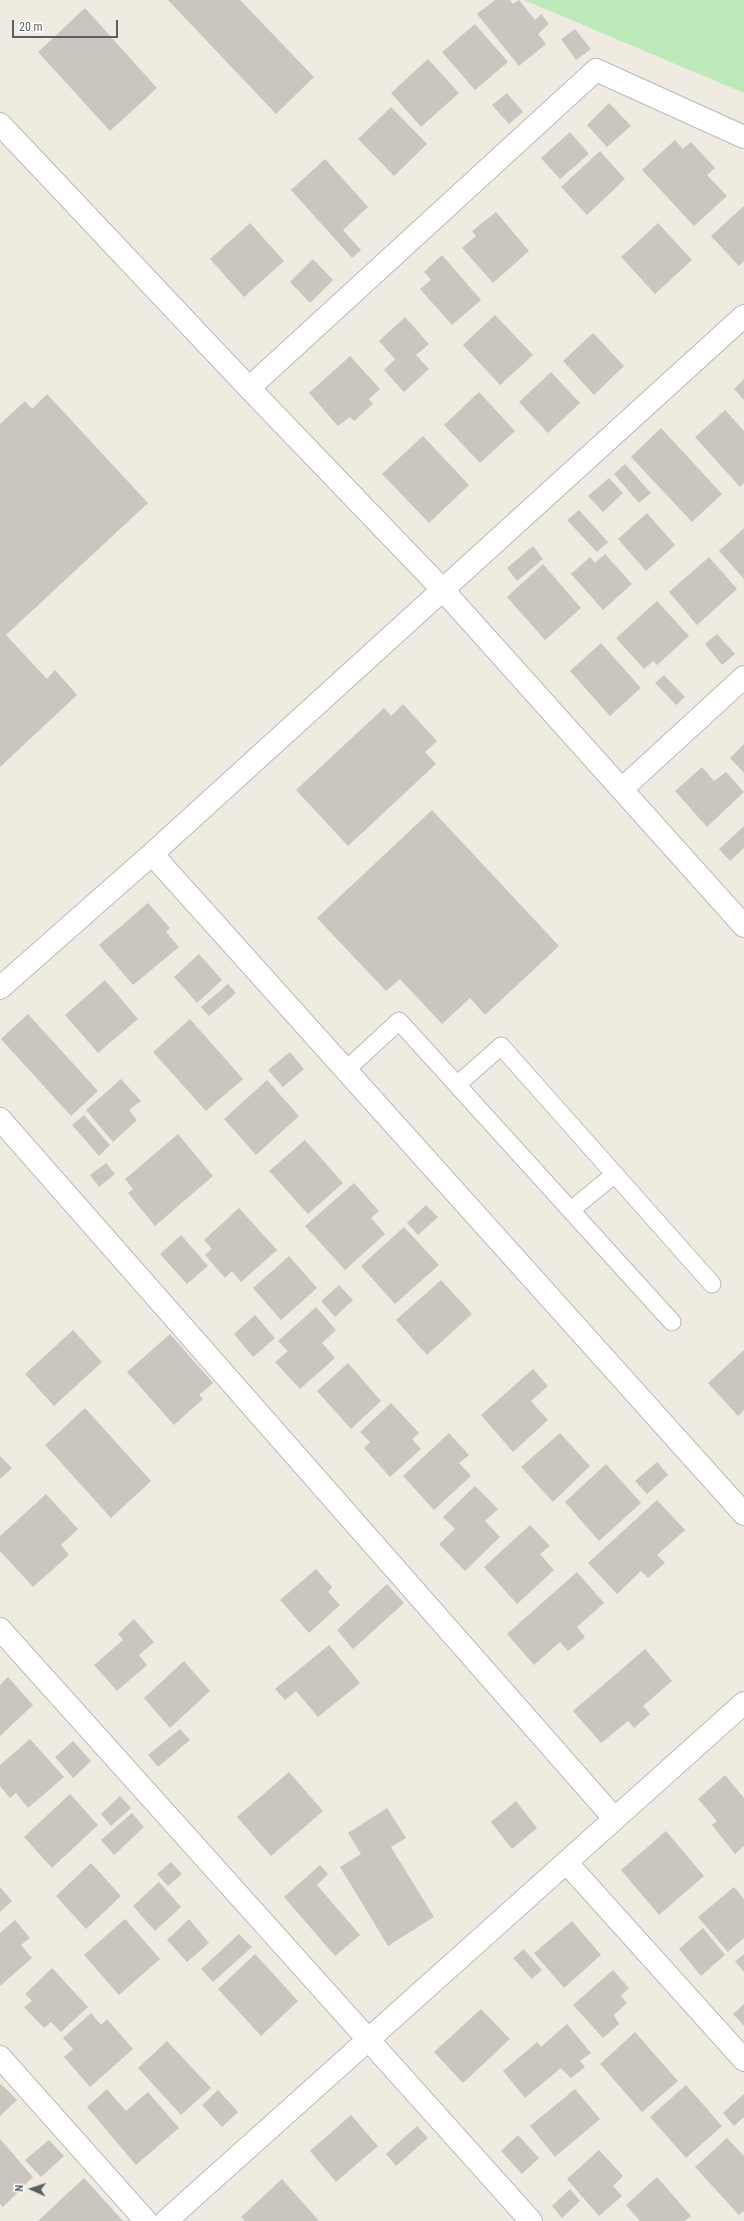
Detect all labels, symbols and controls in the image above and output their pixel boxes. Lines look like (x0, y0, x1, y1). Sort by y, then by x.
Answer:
scale bar (14, 12, 120, 38)
text: 20 m (19, 20, 43, 34)
north arrow (12, 2169, 52, 2209)
text: N (13, 2185, 26, 2192)

